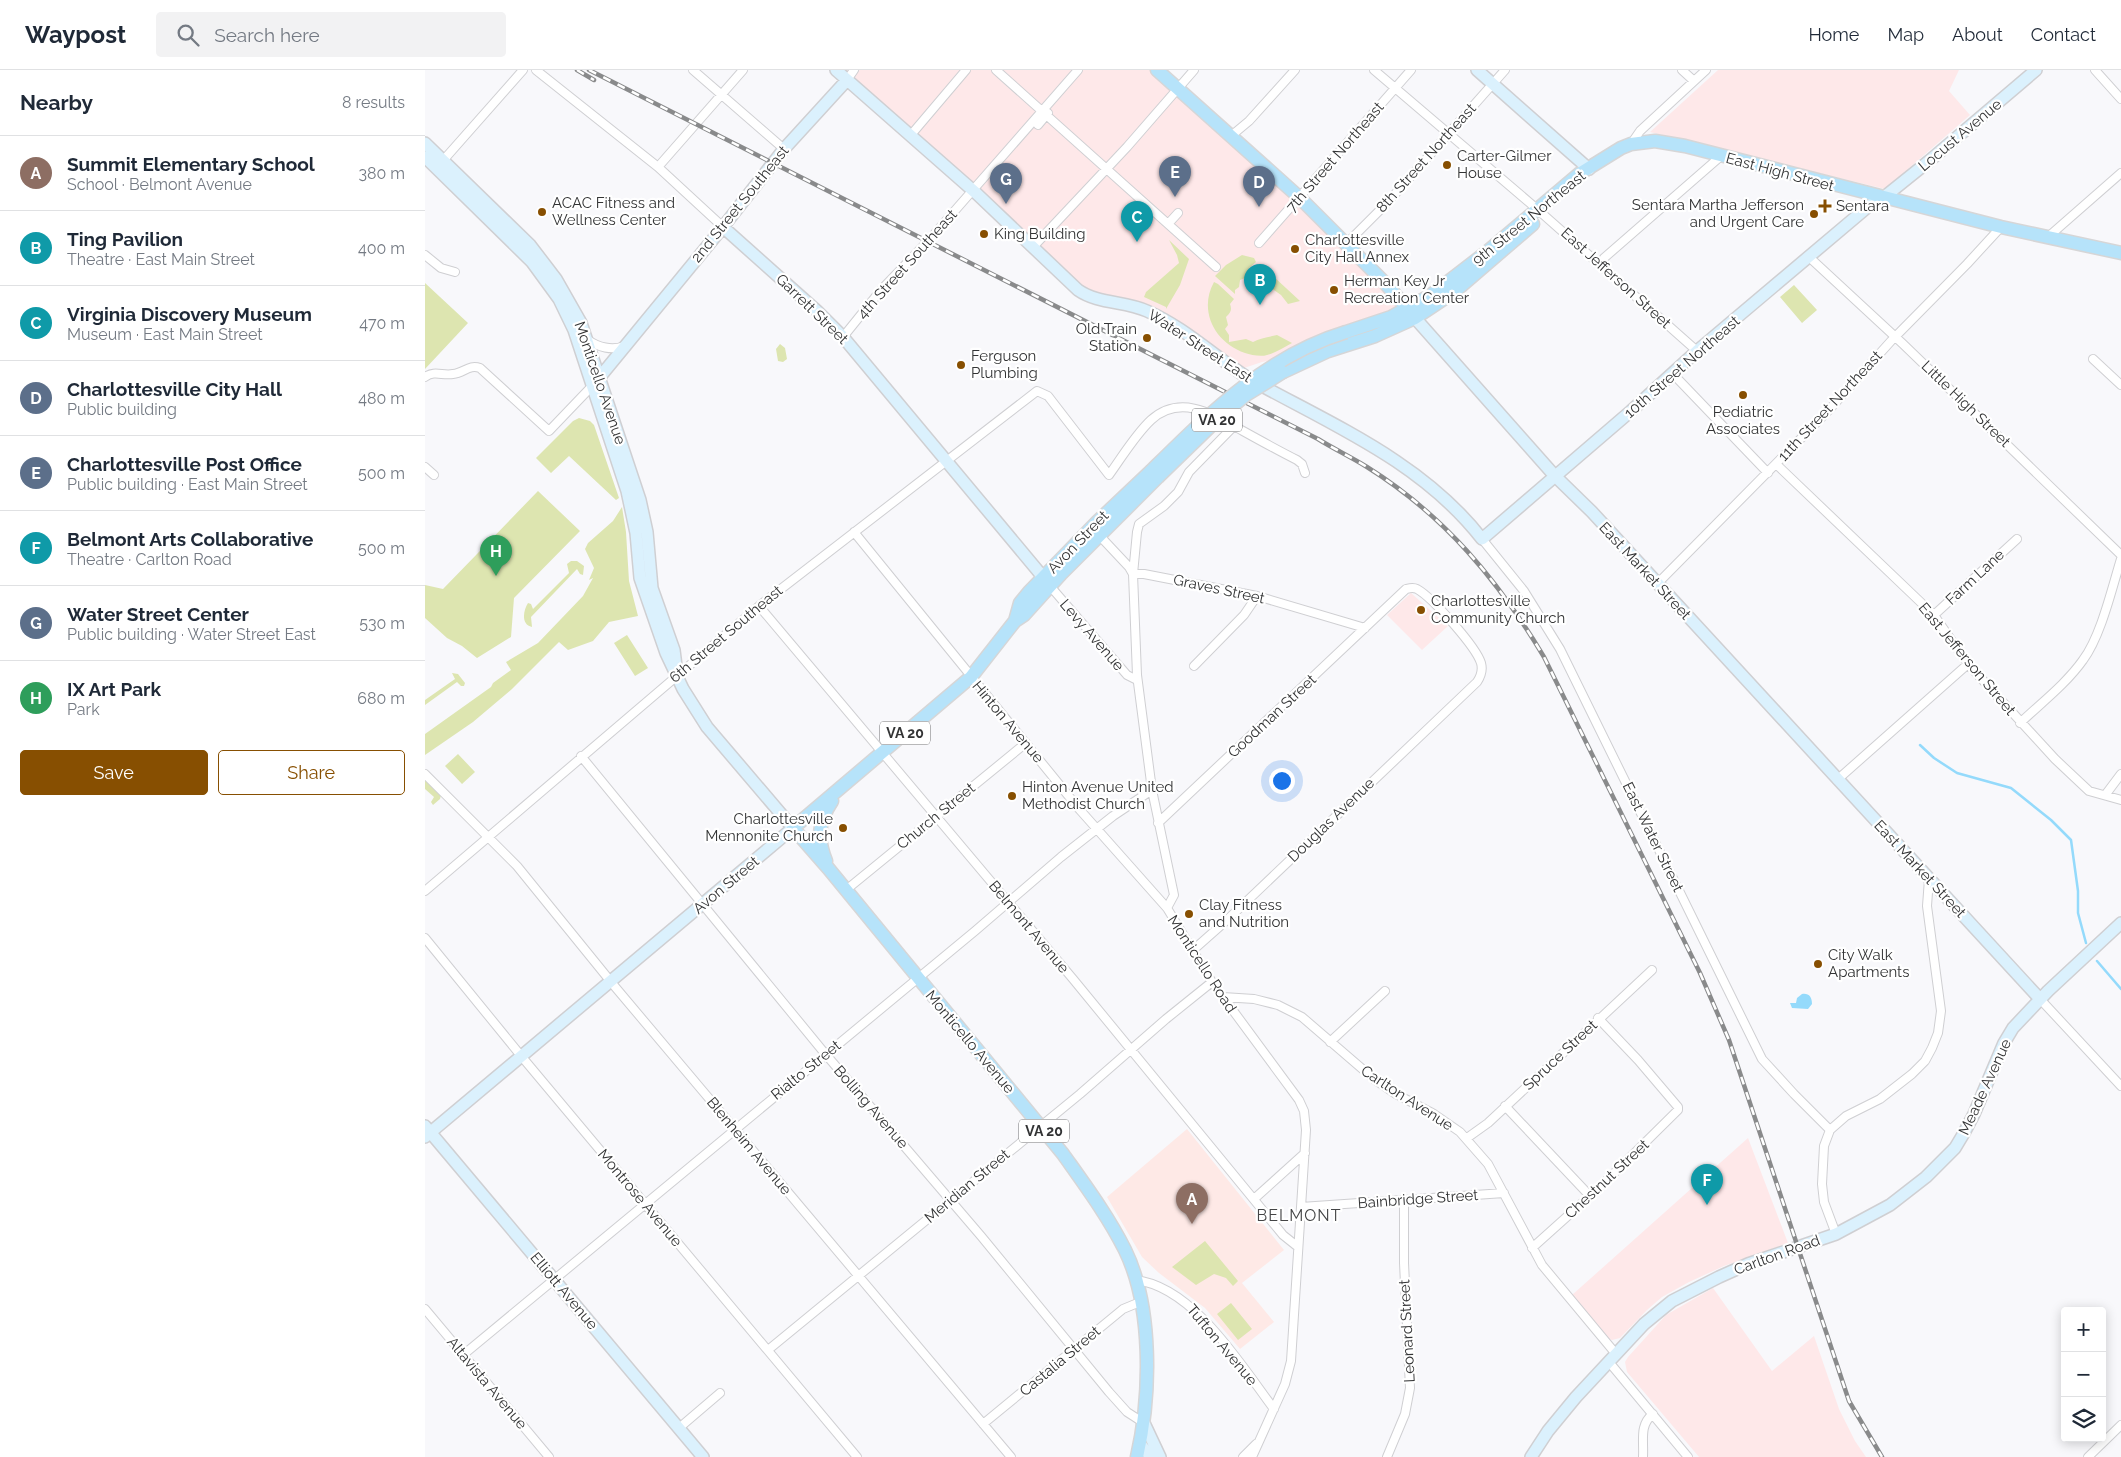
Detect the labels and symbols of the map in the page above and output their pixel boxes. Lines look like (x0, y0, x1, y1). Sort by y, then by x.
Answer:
street label: Locust Avenue (1915, 95, 2005, 175)
street label: 7th Street Northeast (1282, 98, 1388, 216)
street label: 8th Street Northeast (1372, 100, 1480, 216)
street label: 2nd Street Southeast (687, 142, 793, 266)
place label: Carter-Gilmer House (1457, 147, 1552, 182)
street label: East High Street (1724, 149, 1836, 195)
pin: E (1159, 156, 1191, 197)
marker: Carter-Gilmer House (1441, 159, 1453, 171)
pin: G (990, 163, 1022, 204)
pin: D (1243, 166, 1275, 207)
street label: 9th Street Northeast (1469, 167, 1589, 269)
place label: ACAC Fitness and Wellness Center (552, 194, 675, 229)
place label: Sentara Martha Jefferson and Urgent Care (1632, 196, 1804, 231)
place label: Sentara (1836, 197, 1889, 215)
marker: Sentara (1818, 199, 1832, 213)
pin: C (1121, 201, 1153, 242)
marker: ACAC Fitness and Wellness Center (536, 206, 548, 218)
street label: 4th Street Southeast (853, 206, 961, 322)
marker: Sentara Martha Jefferson and Urgent Care (1808, 208, 1820, 220)
street label: East Jefferson Street (1557, 224, 1675, 332)
place label: King Building (994, 225, 1086, 243)
marker: King Building (978, 228, 990, 240)
place label: Charlottesville City Hall Annex (1305, 231, 1410, 266)
marker: Charlottesville City Hall Annex (1289, 243, 1301, 255)
pin: B (1244, 264, 1276, 305)
street label: Garrett Street (772, 270, 852, 348)
place label: Herman Key Jr Recreation Center (1344, 272, 1470, 307)
marker: Herman Key Jr Recreation Center (1328, 284, 1340, 296)
street label: Water Street East (1145, 306, 1255, 386)
street label: 10th Street Northeast (1621, 312, 1743, 422)
street label: Monticello Avenue (570, 319, 630, 447)
place label: Old Train Station (1076, 320, 1137, 355)
marker: Old Train Station (1141, 332, 1153, 344)
place label: Ferguson Plumbing (971, 347, 1038, 382)
street label: 11th Street Northeast (1774, 347, 1886, 465)
street label: Little High Street (1918, 357, 2014, 451)
marker: Ferguson Plumbing (955, 359, 967, 371)
marker: Pediatric Associates (1737, 389, 1749, 401)
place label: Pediatric Associates (1706, 403, 1780, 438)
road number: VA 20 (1192, 408, 1242, 432)
street label: Avon Street (1044, 507, 1112, 577)
street label: East Market Street (1595, 519, 1695, 623)
pin: H (480, 535, 512, 576)
street label: Farm Lane (1942, 545, 2008, 609)
street label: Graves Street (1172, 571, 1266, 607)
street label: 6th Street Southeast (666, 581, 786, 687)
place label: Charlottesville Community Church (1431, 592, 1565, 627)
street label: Levy Avenue (1056, 596, 1128, 675)
street label: East Jefferson Street (1915, 599, 2019, 719)
marker: Charlottesville Community Church (1415, 604, 1427, 616)
street label: Goodman Street (1224, 671, 1320, 761)
street label: Hinton Avenue (968, 677, 1048, 767)
road number: VA 20 (880, 721, 930, 744)
your location (1269, 768, 1295, 794)
street label: Douglas Avenue (1284, 774, 1378, 866)
place label: Hinton Avenue United Methodist Church (1022, 778, 1174, 813)
street label: Church Street (893, 779, 979, 853)
street label: East Water Street (1619, 779, 1687, 895)
marker: Hinton Avenue United Methodist Church (1006, 790, 1018, 802)
place label: Charlottesville Mennonite Church (705, 810, 833, 845)
street label: East Market Street (1870, 817, 1970, 921)
marker: Charlottesville Mennonite Church (837, 822, 849, 834)
street label: Avon Street (689, 852, 763, 918)
street label: Belmont Avenue (985, 877, 1073, 977)
place label: Clay Fitness and Nutrition (1199, 896, 1289, 931)
marker: Clay Fitness and Nutrition (1183, 908, 1195, 920)
street label: Monticello Road (1164, 912, 1240, 1016)
place label: City Walk Apartments (1828, 946, 1909, 981)
marker: City Walk Apartments (1812, 958, 1824, 970)
street label: Monticello Avenue (922, 987, 1018, 1097)
street label: Spruce Street (1519, 1016, 1601, 1094)
street label: Rialto Street (768, 1036, 844, 1104)
street label: Meade Avenue (1955, 1036, 2015, 1138)
street label: Carlton Avenue (1357, 1061, 1457, 1135)
street label: Bolling Avenue (830, 1062, 912, 1152)
street label: Blenheim Avenue (703, 1093, 795, 1199)
road number: VA 20 (1019, 1120, 1069, 1142)
street label: Chestnut Street (1561, 1136, 1653, 1222)
street label: Meridian Street (921, 1145, 1013, 1227)
street label: Montrose Avenue (594, 1146, 686, 1251)
pin: F (1691, 1164, 1723, 1205)
pin: A (1176, 1183, 1208, 1224)
street label: Bainbridge Street (1357, 1186, 1479, 1212)
district label: BELMONT (1257, 1206, 1341, 1225)
street label: Carlton Road (1732, 1231, 1822, 1279)
street label: Elliott Avenue (526, 1249, 602, 1333)
street label: Leonard Street (1395, 1279, 1419, 1383)
street label: Tufton Avenue (1183, 1301, 1261, 1389)
street label: Castalia Street (1016, 1322, 1104, 1400)
street label: Altavista Avenue (443, 1333, 531, 1433)

